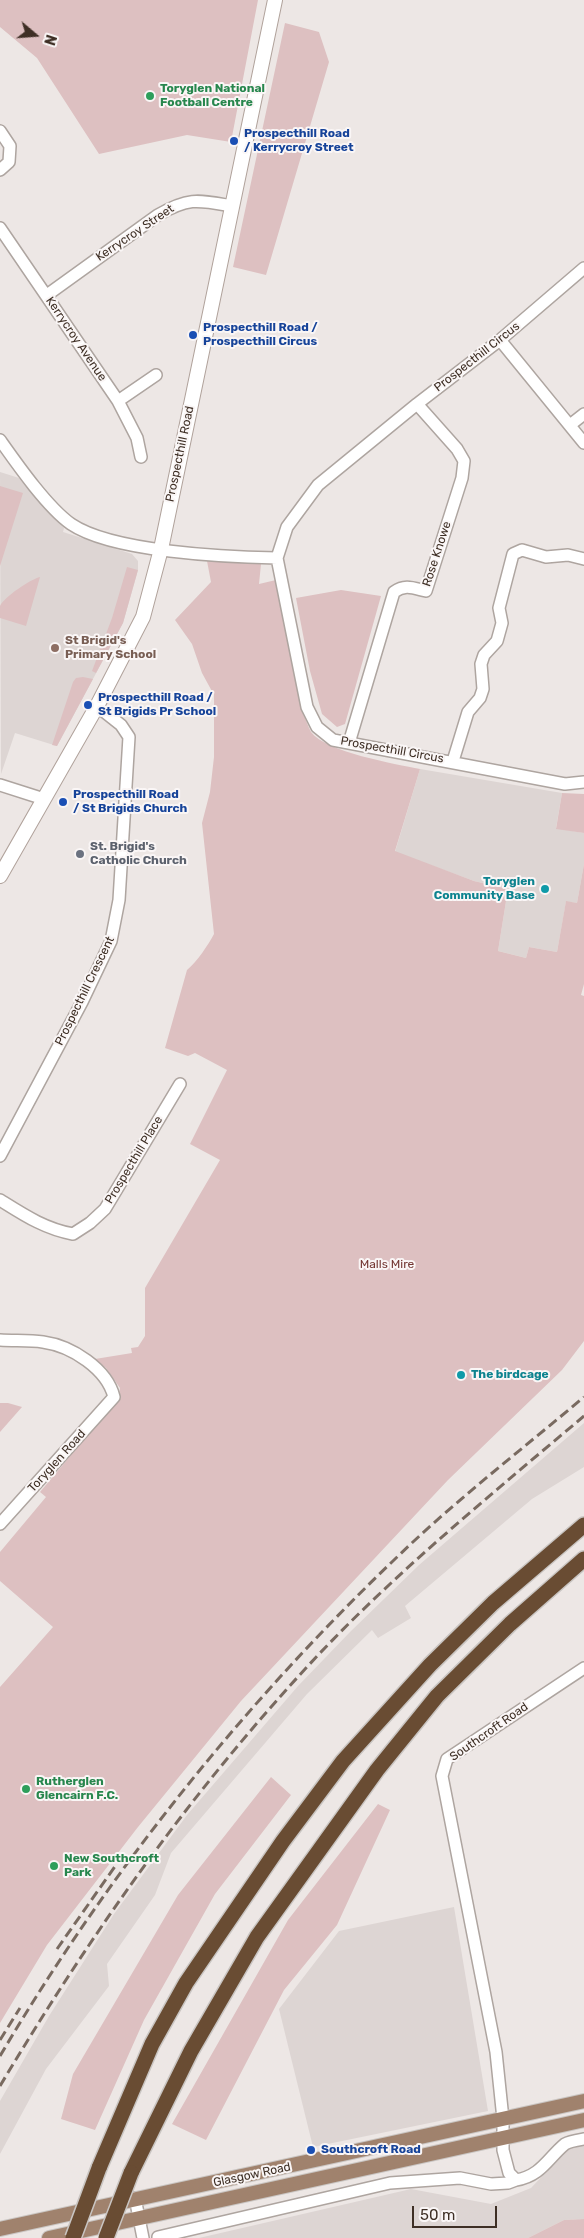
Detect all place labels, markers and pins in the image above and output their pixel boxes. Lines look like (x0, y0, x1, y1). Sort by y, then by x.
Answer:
place label: Toryglen National Football Centre (160, 82, 265, 110)
marker: Toryglen National Football Centre (144, 90, 156, 102)
place label: Prospecthill Road / Kerrycroy Street (244, 127, 354, 155)
marker: Prospecthill Road / Kerrycroy Street (228, 135, 240, 147)
place label: Prospecthill Road / Prospecthill Circus (203, 321, 318, 349)
marker: Prospecthill Road / Prospecthill Circus (187, 329, 199, 341)
place label: St Brigid's Primary School (65, 634, 156, 662)
marker: St Brigid's Primary School (49, 642, 61, 654)
place label: Prospecthill Road / St Brigids Pr School (98, 691, 216, 719)
marker: Prospecthill Road / St Brigids Pr School (82, 699, 94, 711)
place label: Prospecthill Road / St Brigids Church (73, 788, 187, 816)
marker: Prospecthill Road / St Brigids Church (57, 796, 69, 808)
place label: St. Brigid's Catholic Church (90, 840, 187, 868)
marker: St. Brigid's Catholic Church (74, 848, 86, 860)
place label: Toryglen Community Base (434, 875, 535, 903)
marker: Toryglen Community Base (539, 883, 551, 895)
place label: The birdcage (471, 1368, 549, 1382)
marker: The birdcage (455, 1369, 467, 1381)
place label: Rutherglen Glencairn F.C. (36, 1775, 118, 1803)
marker: Rutherglen Glencairn F.C. (20, 1783, 32, 1795)
place label: New Southcroft Park (64, 1852, 159, 1880)
marker: New Southcroft Park (48, 1860, 60, 1872)
place label: Southcroft Road (321, 2143, 421, 2157)
marker: Southcroft Road (305, 2144, 317, 2156)

